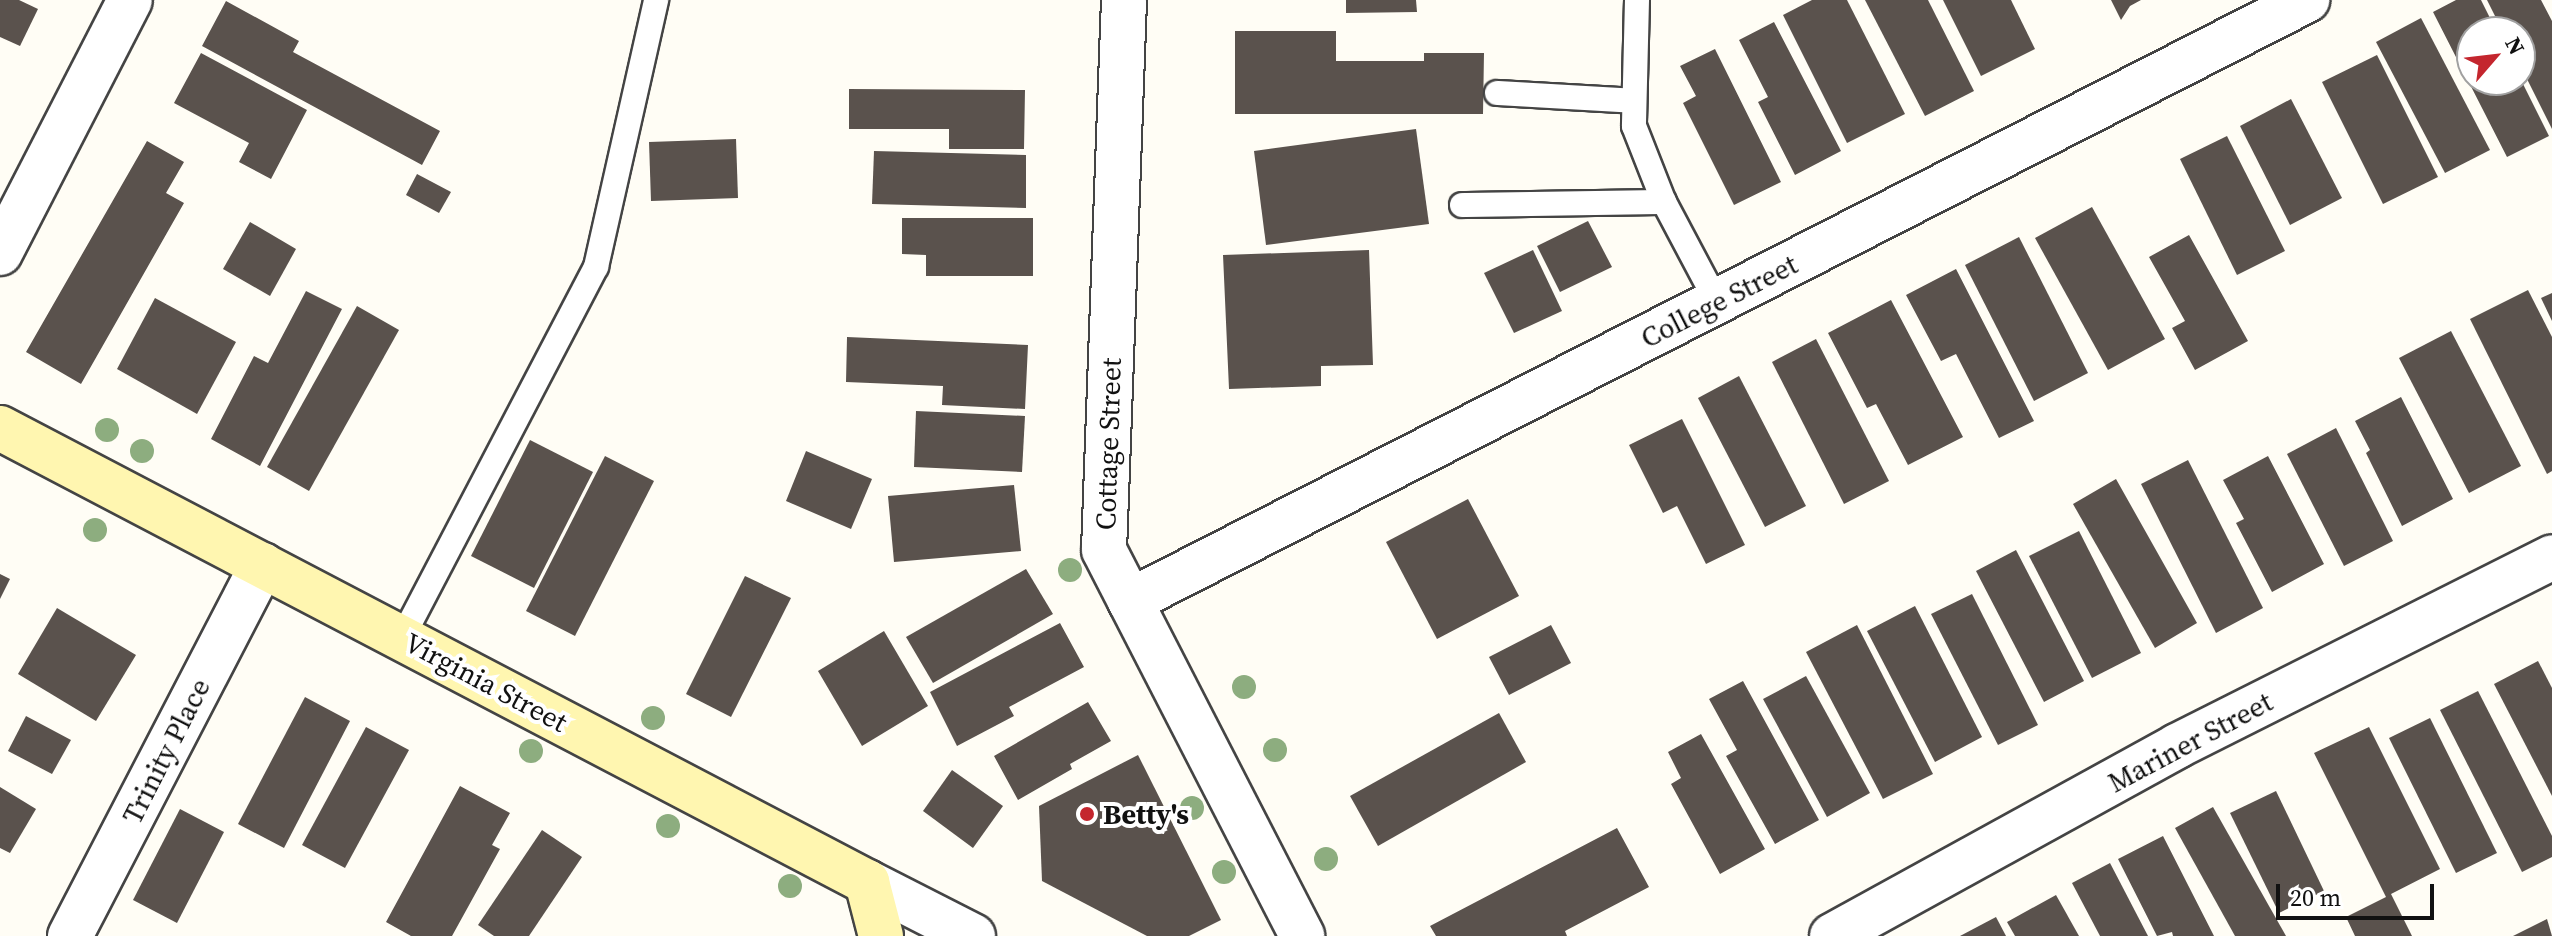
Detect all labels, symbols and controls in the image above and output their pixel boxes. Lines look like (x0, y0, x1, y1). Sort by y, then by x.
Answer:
north arrow (2456, 16, 2536, 96)
text: N (2498, 32, 2532, 60)
street label: College Street (1635, 247, 1803, 355)
street label: Cottage Street (1088, 357, 1128, 531)
street label: Virginia Street (399, 625, 573, 739)
street label: Trinity Place (115, 673, 217, 829)
street label: Mariner Street (2102, 685, 2278, 799)
place label: Betty's (1103, 797, 1189, 831)
marker: Betty's (1078, 805, 1096, 823)
scale bar (2280, 868, 2438, 918)
text: 20 m (2290, 881, 2341, 914)

